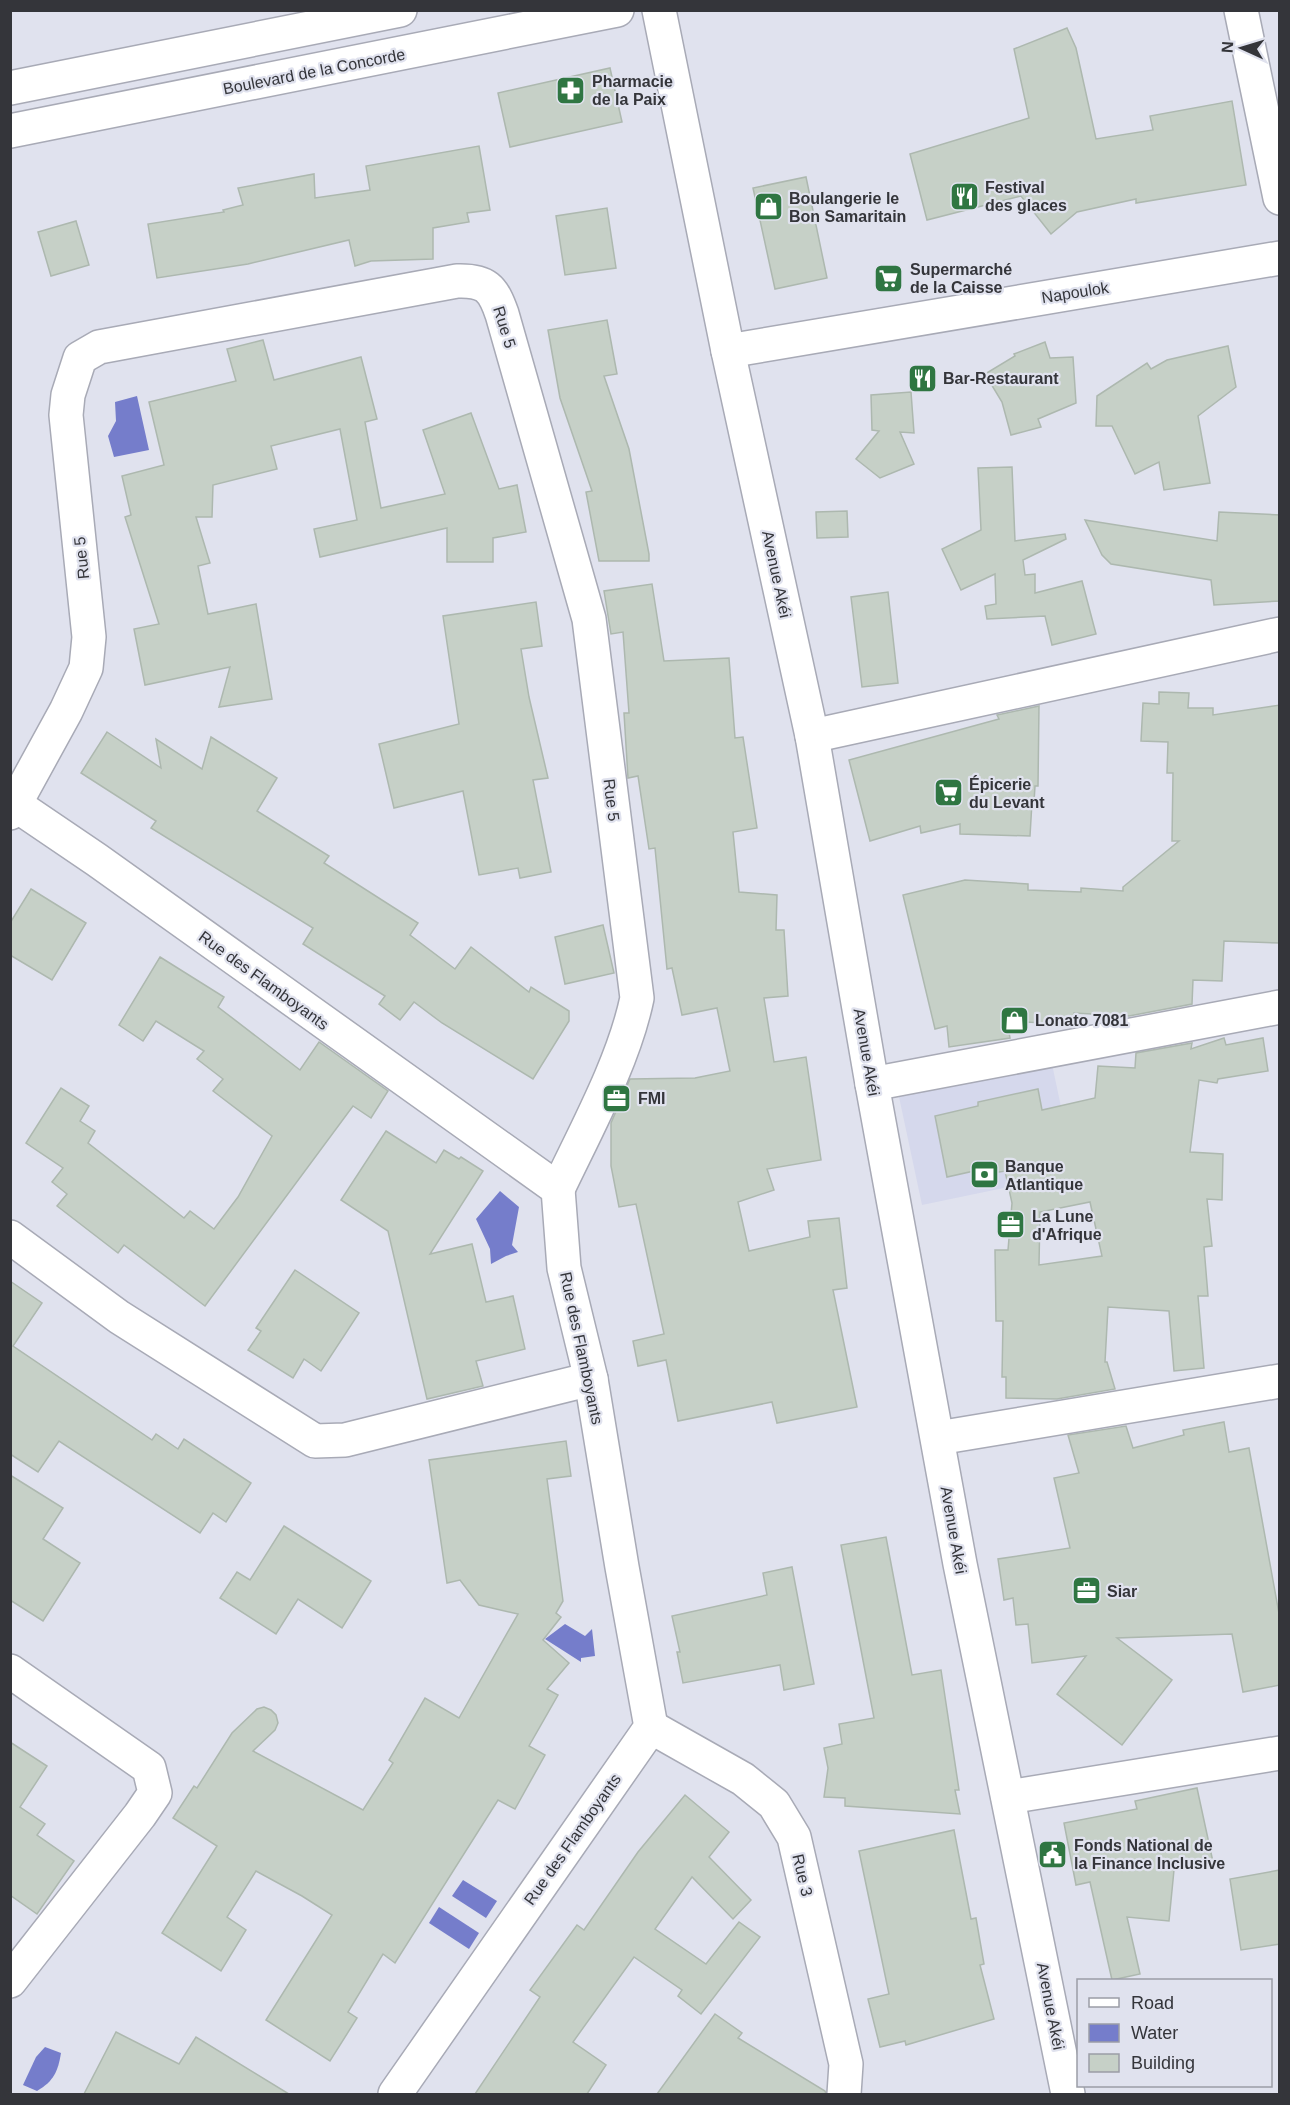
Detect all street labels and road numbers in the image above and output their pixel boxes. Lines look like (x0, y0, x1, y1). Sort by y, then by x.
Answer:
street label: Boulevard de la Concorde (222, 45, 407, 97)
street label: Napoulok (1040, 279, 1111, 306)
street label: Rue 5 (490, 304, 519, 350)
street label: Avenue Akéi (759, 529, 794, 619)
street label: Rue 5 (71, 536, 92, 580)
street label: Rue 5 (600, 778, 623, 822)
street label: Rue des Flamboyants (196, 928, 332, 1033)
street label: Avenue Akéi (850, 1007, 883, 1097)
street label: Rue des Flamboyants (557, 1270, 606, 1426)
street label: Avenue Akéi (937, 1485, 970, 1575)
street label: Rue des Flamboyants (521, 1771, 624, 1908)
street label: Rue 3 (789, 1852, 816, 1898)
street label: Avenue Akéi (1034, 1961, 1067, 2051)

